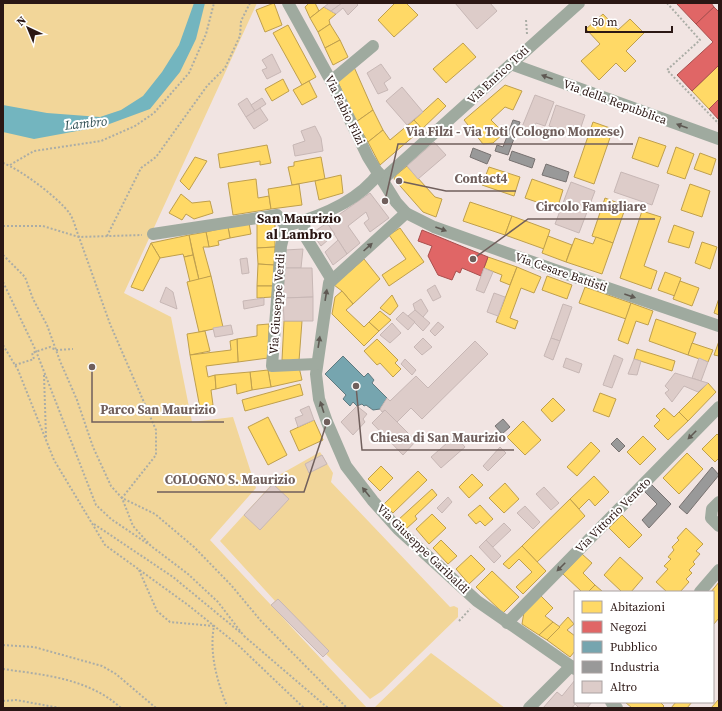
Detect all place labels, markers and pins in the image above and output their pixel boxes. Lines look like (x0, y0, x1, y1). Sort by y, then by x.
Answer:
callout: Via Filzi - Via Toti (Cologno Monzese) (398, 119, 633, 144)
callout: Contact4 (446, 166, 516, 191)
callout: Circolo Famigliare (528, 194, 655, 219)
callout: Parco San Maurizio (92, 397, 224, 422)
callout: Chiesa di San Maurizio (362, 425, 514, 450)
callout: COLOGNO S. Maurizio (157, 467, 304, 492)

